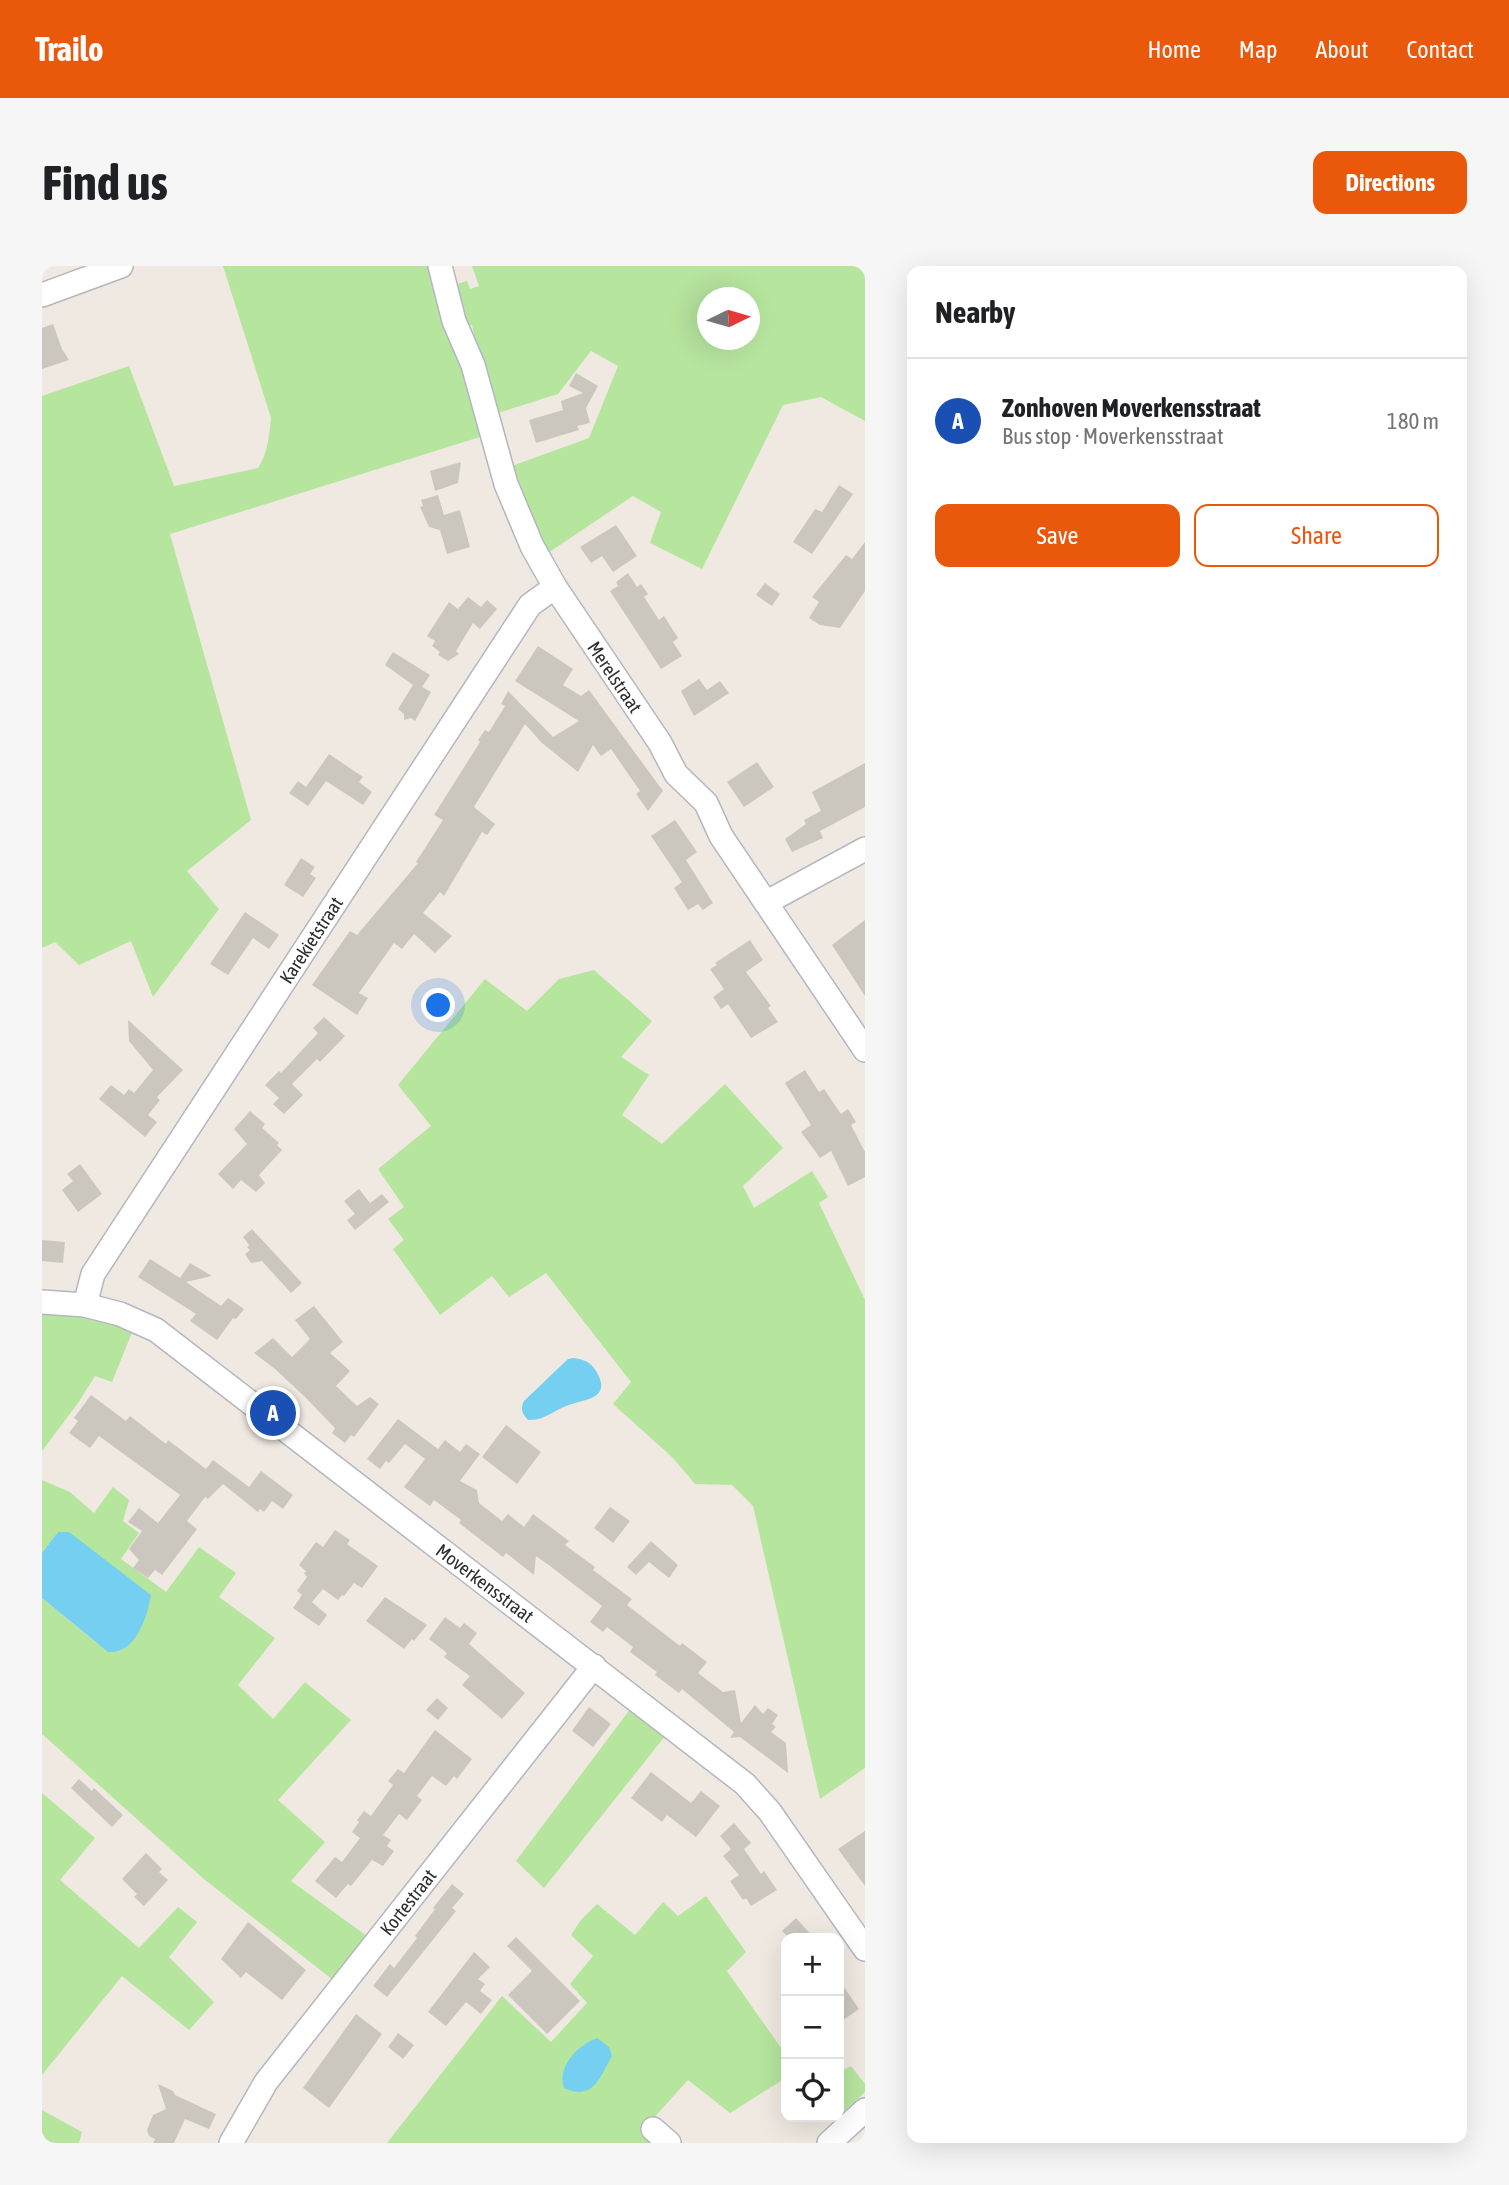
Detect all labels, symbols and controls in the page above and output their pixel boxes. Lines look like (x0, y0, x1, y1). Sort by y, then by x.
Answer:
text: Trailo (35, 30, 103, 68)
text: Home (1147, 36, 1201, 63)
text: Map (1239, 36, 1277, 63)
text: About (1315, 36, 1368, 63)
text: Contact (1406, 36, 1474, 63)
button: Directions (1313, 151, 1467, 214)
text: Find us (42, 154, 168, 210)
north arrow (697, 287, 760, 350)
text: Nearby (935, 295, 1015, 329)
text: Zonhoven Moverkensstraat (1002, 393, 1261, 423)
text: A (952, 408, 964, 434)
text: 180 m (1387, 408, 1439, 434)
text: Bus stop · Moverkensstraat (1002, 423, 1224, 449)
button: Save (935, 504, 1180, 567)
button: Share (1194, 504, 1439, 567)
street label: Merelstraat (583, 637, 647, 717)
street label: Karekietstraat (275, 893, 347, 987)
your location (421, 988, 455, 1022)
pin: A (250, 1387, 296, 1439)
street label: Moverkensstraat (432, 1539, 538, 1627)
street label: Kortestraat (375, 1865, 441, 1939)
map controls (781, 1933, 844, 2122)
button: + (781, 1933, 844, 1996)
button: − (781, 1996, 844, 2059)
button: locate (781, 2059, 844, 2122)

